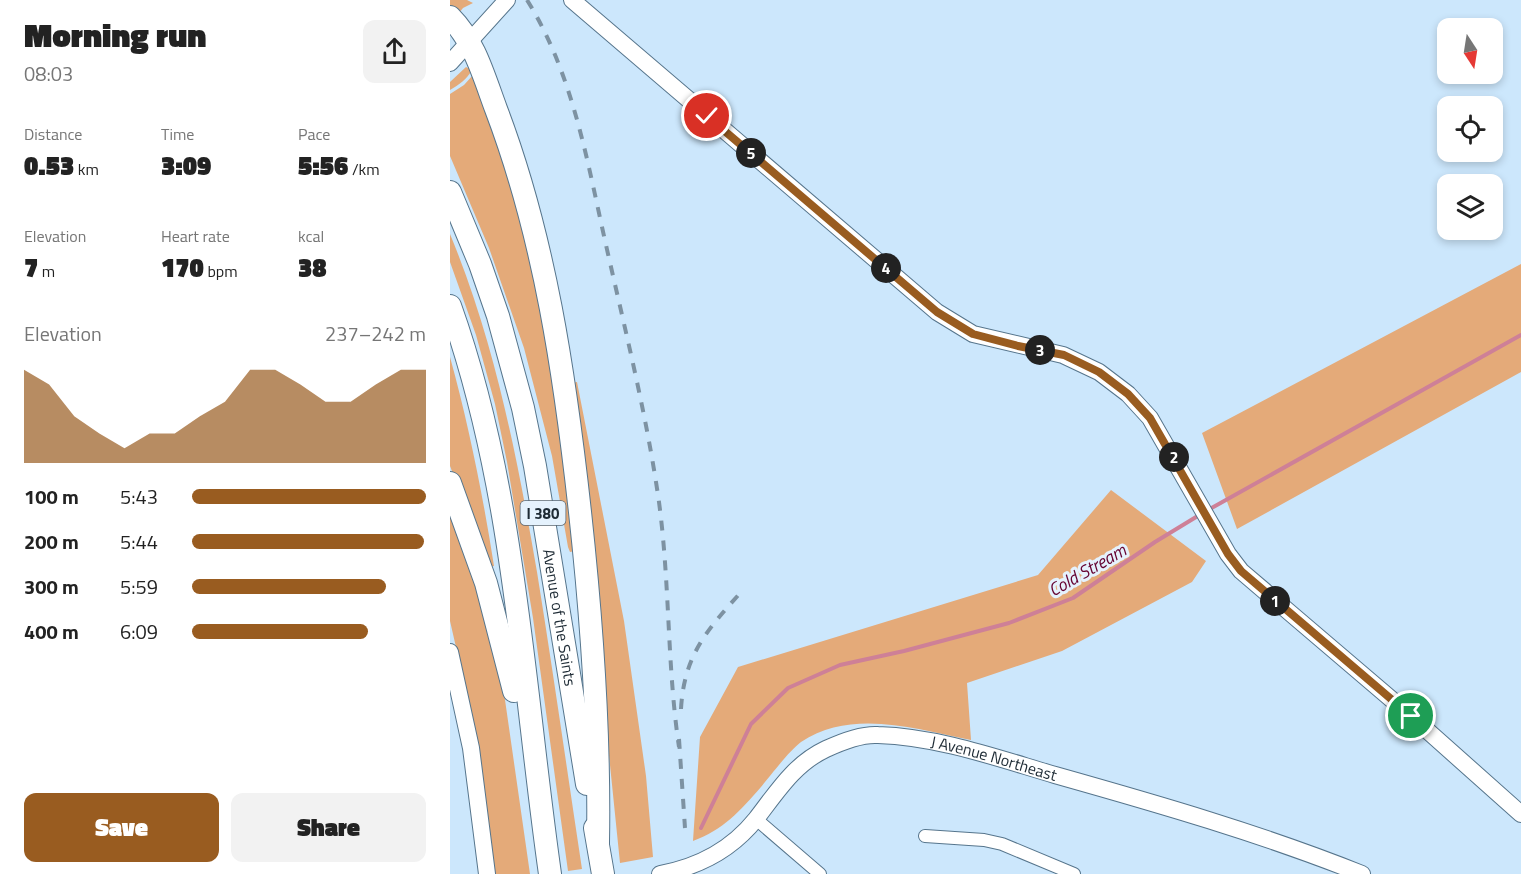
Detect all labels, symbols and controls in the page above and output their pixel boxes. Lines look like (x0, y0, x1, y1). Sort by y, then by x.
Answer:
text: Morning run (24, 10, 206, 60)
north arrow (1437, 18, 1503, 84)
map controls (1437, 18, 1503, 240)
button: share (363, 20, 426, 83)
text: 08:03 (24, 58, 73, 89)
pin (681, 90, 732, 141)
button: locate (1437, 96, 1503, 162)
icon: check (690, 99, 723, 132)
text: Distance (24, 122, 82, 146)
text: Time (161, 122, 194, 146)
text: Pace (298, 122, 330, 146)
pin: 5 (736, 138, 766, 168)
text: 5 (747, 141, 755, 165)
text: 0.53 (24, 146, 74, 185)
text: 3:09 (161, 146, 211, 185)
text: 5:56 (298, 146, 348, 185)
text: km (74, 157, 99, 181)
text: /km (348, 157, 380, 181)
button: layers (1437, 174, 1503, 240)
text: Elevation (24, 224, 86, 248)
text: Heart rate (161, 224, 230, 248)
text: kcal (298, 224, 324, 248)
text: 7 (24, 248, 38, 287)
text: 170 (161, 248, 204, 287)
text: 38 (298, 248, 327, 287)
pin: 4 (871, 253, 901, 283)
text: 4 (882, 256, 890, 280)
text: m (38, 259, 55, 283)
text: bpm (204, 259, 238, 283)
text: Elevation (24, 318, 102, 349)
text: 237–242 m (325, 318, 426, 349)
pin: 3 (1025, 335, 1055, 365)
text: 3 (1036, 338, 1044, 362)
pin: 2 (1159, 442, 1189, 472)
text: 2 (1170, 445, 1178, 469)
text: 100 m (24, 481, 79, 512)
text: 5:43 (120, 481, 158, 512)
road number: I 380 (520, 501, 566, 525)
text: 200 m (24, 526, 79, 557)
text: 5:44 (120, 526, 158, 557)
water label: Cold Stream (1043, 536, 1132, 603)
street label: Avenue of the Saints (537, 547, 583, 688)
text: 300 m (24, 571, 79, 602)
text: 5:59 (120, 571, 158, 602)
pin: 1 (1260, 586, 1290, 616)
text: 1 (1271, 589, 1279, 613)
text: 400 m (24, 616, 79, 647)
text: 6:09 (120, 616, 158, 647)
pin (1385, 690, 1436, 741)
icon: arrive (1394, 699, 1427, 732)
street label: J Avenue Northeast (929, 729, 1060, 787)
button: Save (24, 793, 219, 862)
button: Share (231, 793, 426, 862)

